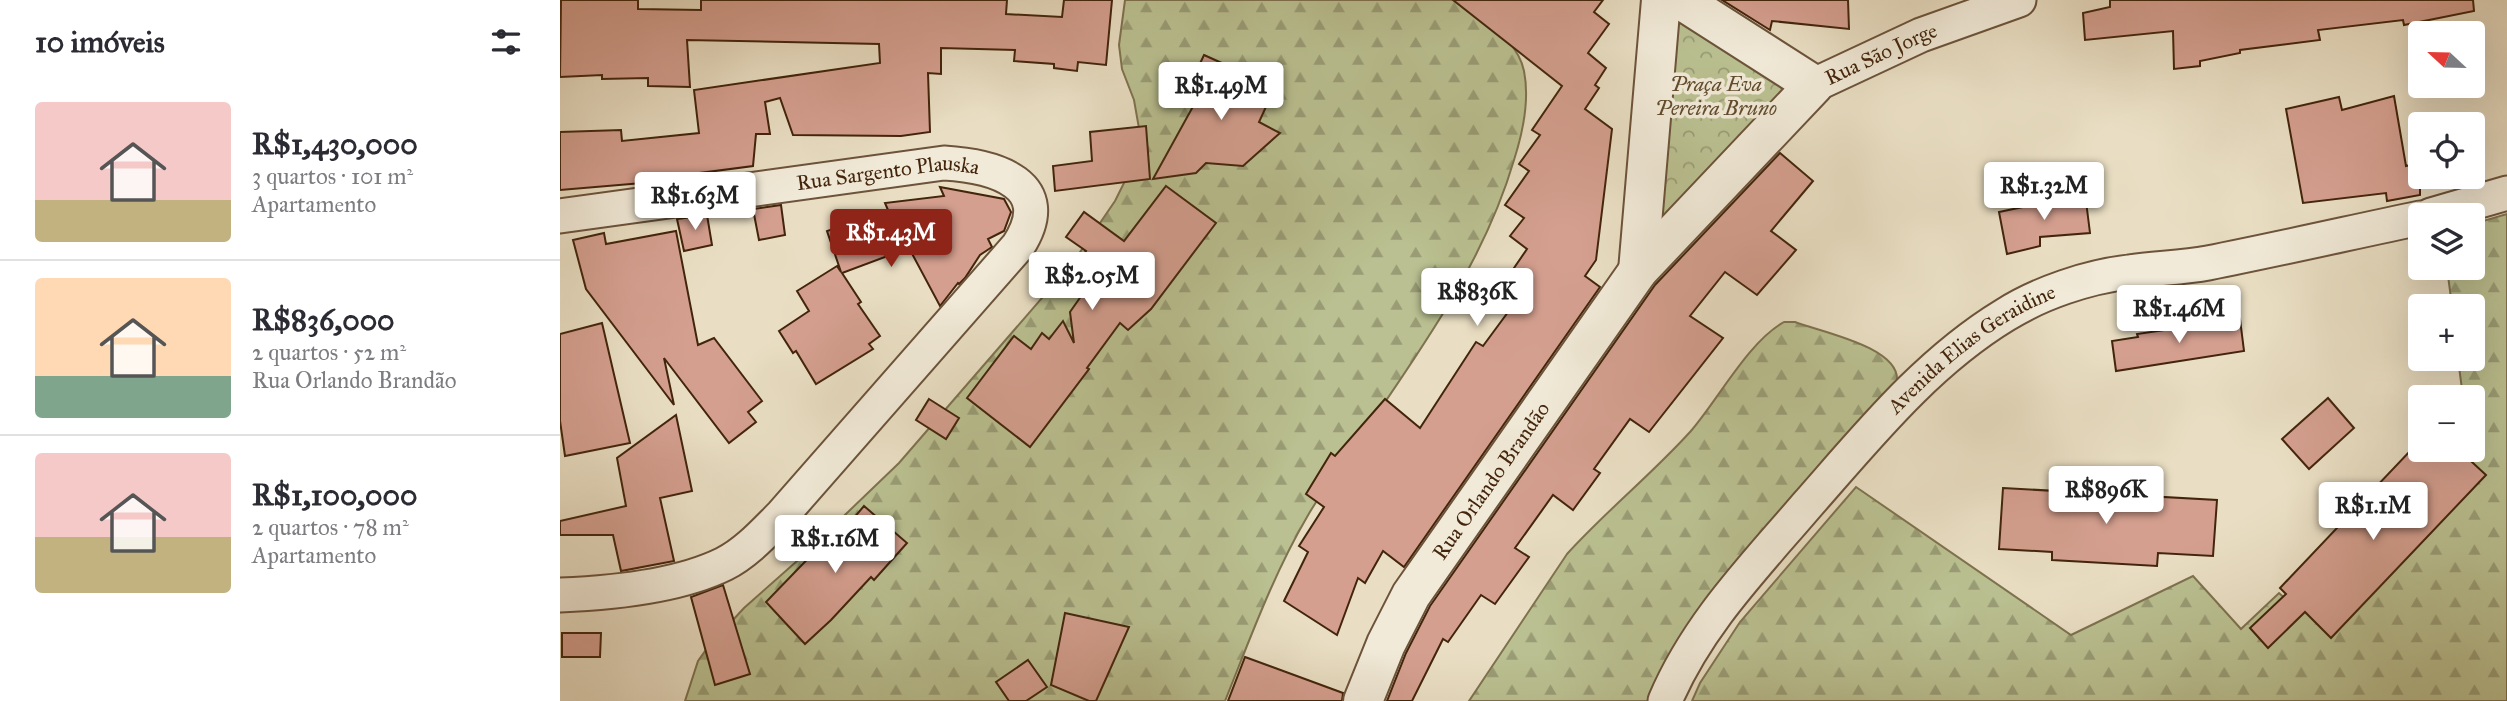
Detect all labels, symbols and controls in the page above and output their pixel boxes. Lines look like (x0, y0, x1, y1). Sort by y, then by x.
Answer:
street label: Rua São Jorge (1821, 17, 1941, 91)
north arrow (2408, 21, 2485, 98)
map controls (2408, 21, 2485, 462)
icon: filters (487, 23, 525, 61)
text: 10 imóveis (35, 24, 165, 60)
pin: R$1.49M (1156, 62, 1286, 122)
text: R$1.49M (1175, 71, 1267, 99)
park label: Praça Eva Pereira Bruno (1655, 71, 1777, 121)
button: locate (2408, 112, 2485, 189)
text: R$1,430,000 (252, 126, 418, 162)
icon: home (91, 130, 175, 214)
street label: Rua Sargento Plauska (795, 150, 982, 196)
text: 3 quartos · 101 m² (252, 162, 413, 190)
pin: R$1.32M (1979, 162, 2109, 222)
text: R$1.32M (2000, 171, 2088, 199)
pin: R$1.63M (630, 173, 760, 232)
text: R$1.63M (651, 181, 739, 209)
text: Apartamento (252, 190, 376, 218)
button: layers (2408, 203, 2485, 280)
pin: R$1.43M (826, 210, 956, 269)
text: R$1.43M (846, 218, 936, 246)
pin: R$2.05M (1027, 252, 1157, 312)
text: R$2.05M (1045, 261, 1139, 289)
pin: R$836K (1420, 268, 1534, 328)
text: R$836K (1437, 277, 1517, 305)
street label: Avenida Elias Geraidine (1882, 279, 2059, 420)
pin: R$1.46M (2114, 286, 2244, 345)
text: R$1.46M (2133, 294, 2225, 322)
button: + (2408, 294, 2485, 371)
text: R$836,000 (252, 302, 395, 338)
icon: home (91, 306, 175, 390)
text: 2 quartos · 52 m² (252, 338, 406, 366)
text: Rua Orlando Brandão (252, 366, 457, 394)
button: − (2408, 385, 2485, 462)
street label: Rua Orlando Brandão (1427, 397, 1555, 565)
pin: R$896K (2049, 466, 2163, 526)
text: R$896K (2065, 475, 2147, 503)
text: R$1,100,000 (252, 477, 417, 513)
icon: home (91, 481, 175, 565)
pin: R$1.1M (2316, 482, 2430, 542)
text: R$1.1M (2335, 491, 2411, 519)
text: 2 quartos · 78 m² (252, 513, 409, 541)
pin: R$1.16M (770, 516, 900, 575)
text: R$1.16M (791, 524, 879, 552)
text: Apartamento (252, 541, 376, 569)

